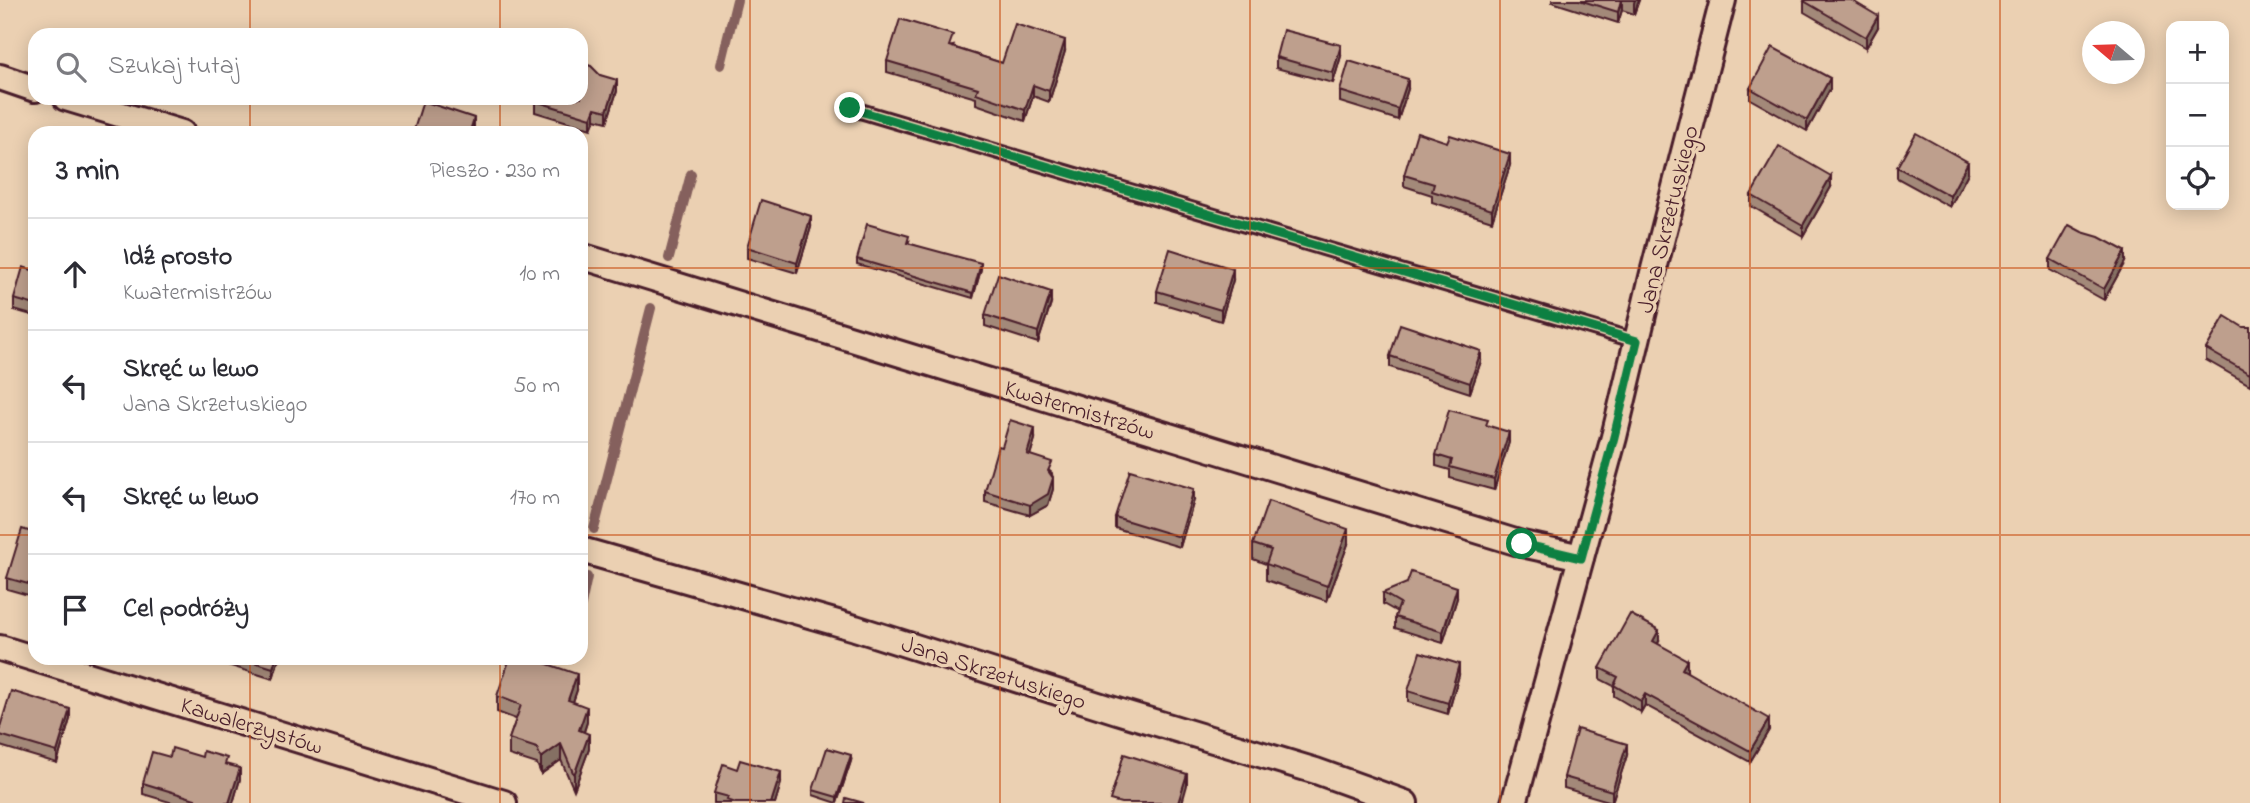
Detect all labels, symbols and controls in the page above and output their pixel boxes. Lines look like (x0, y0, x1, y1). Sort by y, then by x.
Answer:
north arrow (2082, 21, 2145, 84)
map controls (2166, 21, 2229, 210)
button: + (2166, 21, 2229, 84)
search box (28, 28, 588, 105)
icon: search (52, 48, 90, 86)
text: Szukaj tutaj (108, 48, 239, 86)
button: − (2166, 84, 2229, 147)
route end (834, 92, 865, 123)
street label: Jana Skrzetuskiego (1629, 122, 1710, 317)
button: locate (2166, 147, 2229, 210)
text: 3 min (56, 150, 119, 194)
text: Pieszo · 230 m (429, 155, 560, 188)
text: Idź prosto (123, 239, 232, 277)
icon: ahead (56, 255, 94, 293)
text: 10 m (519, 258, 560, 291)
text: Kwatermistrzów (123, 277, 272, 310)
text: Skręć w lewo (123, 351, 259, 389)
icon: left (56, 367, 94, 405)
text: 50 m (513, 370, 560, 403)
street label: Kwatermistrzów (1000, 372, 1159, 451)
text: Jana Skrzetuskiego (123, 389, 307, 422)
icon: left (56, 479, 94, 517)
text: Skręć w lewo (123, 479, 259, 517)
text: 170 m (510, 482, 560, 515)
route start (1506, 528, 1537, 559)
icon: arrive (56, 591, 94, 629)
text: Cel podróży (123, 591, 249, 629)
street label: Jana Skrzetuskiego (896, 628, 1090, 721)
street label: Kawalerzystów (175, 689, 327, 767)

